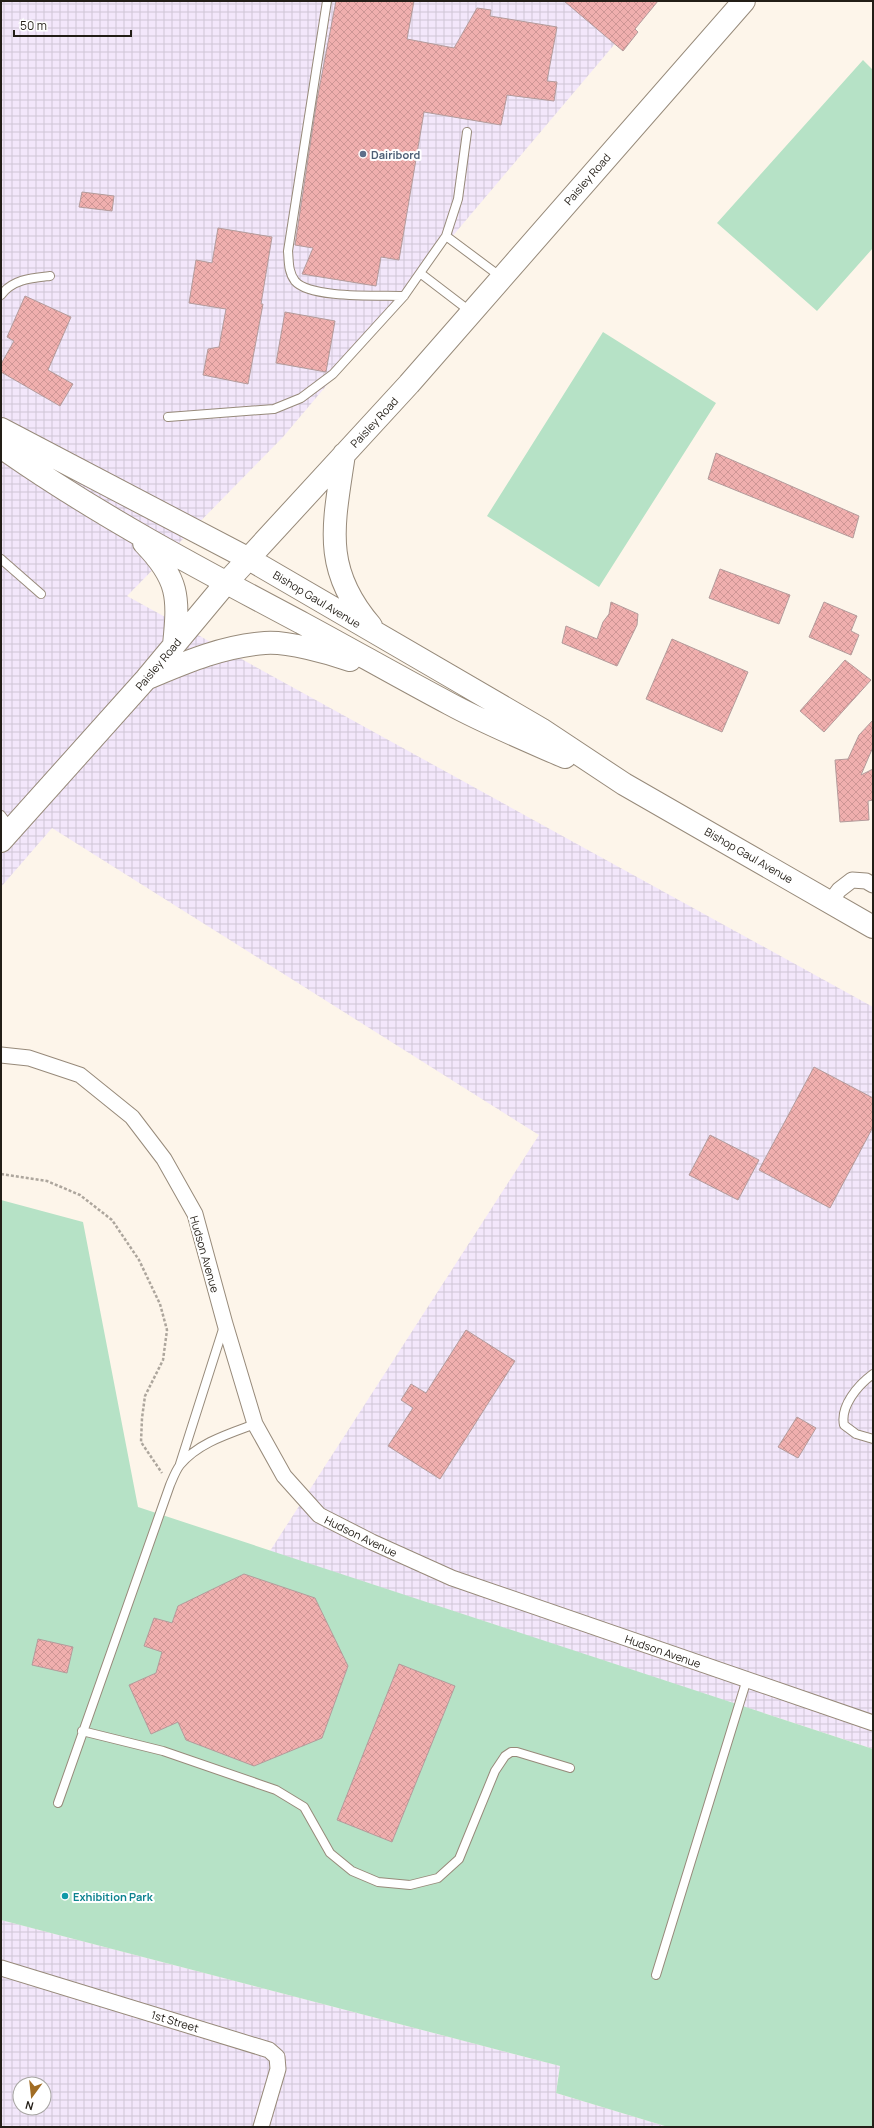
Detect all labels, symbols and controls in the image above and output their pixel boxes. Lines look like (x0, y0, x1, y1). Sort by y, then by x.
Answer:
scale bar (14, 12, 131, 38)
text: 50 m (20, 17, 47, 34)
place label: Dairibord (371, 147, 420, 162)
marker: Dairibord (358, 149, 368, 159)
street label: Paisley Road (560, 150, 614, 208)
street label: Paisley Road (347, 394, 401, 450)
street label: Bishop Gaul Avenue (270, 567, 364, 631)
street label: Paisley Road (132, 635, 184, 693)
street label: Bishop Gaul Avenue (702, 824, 796, 887)
street label: Hudson Avenue (187, 1214, 223, 1295)
street label: Hudson Avenue (322, 1512, 400, 1560)
street label: Hudson Avenue (623, 1631, 703, 1671)
place label: Exhibition Park (73, 1889, 154, 1904)
marker: Exhibition Park (60, 1891, 70, 1901)
street label: 1st Street (149, 2007, 201, 2035)
north arrow (12, 2076, 52, 2116)
text: N (23, 2098, 35, 2114)

